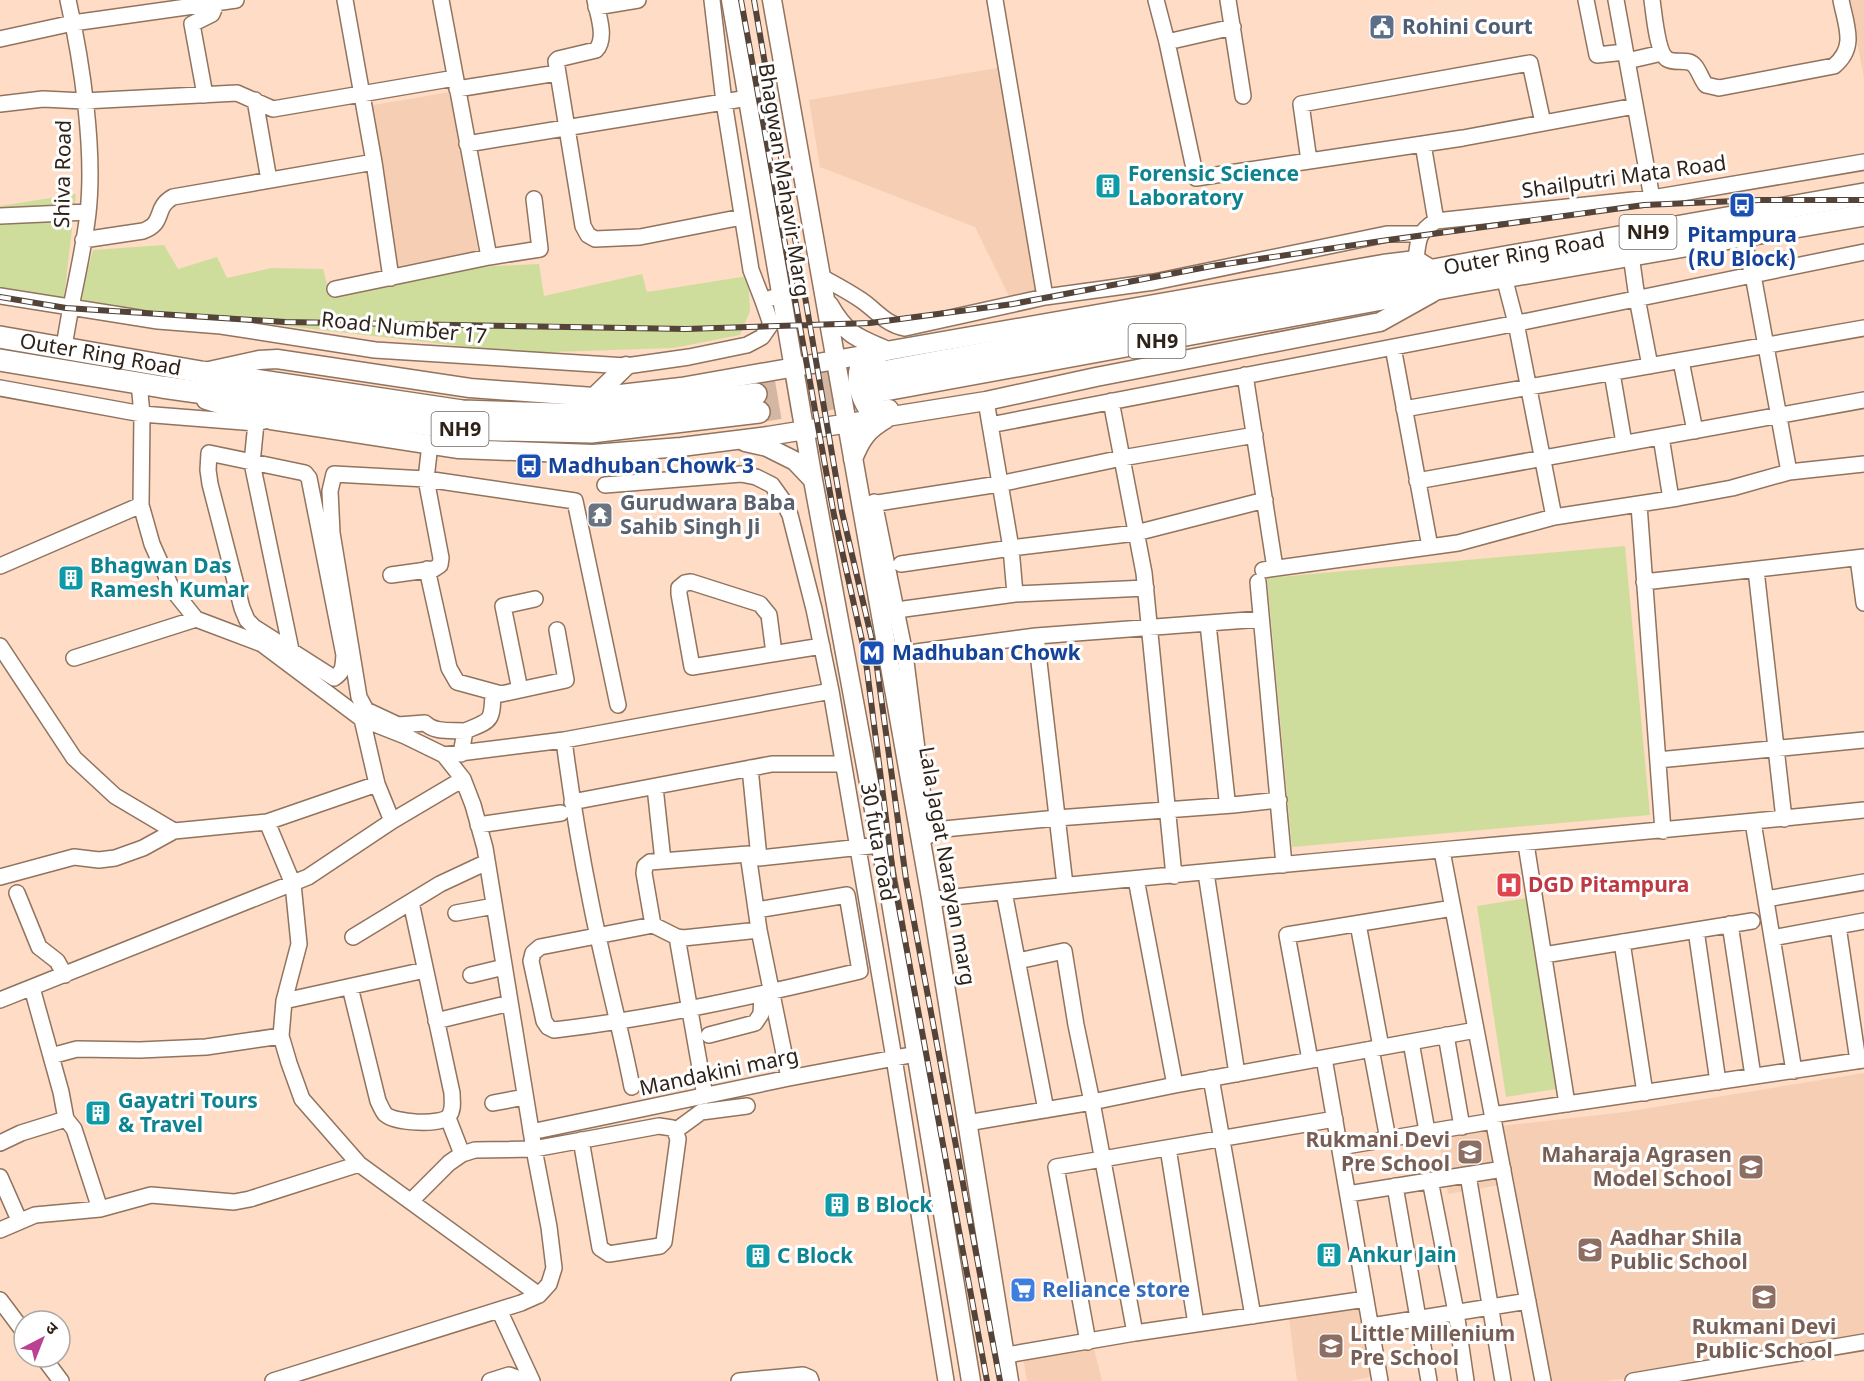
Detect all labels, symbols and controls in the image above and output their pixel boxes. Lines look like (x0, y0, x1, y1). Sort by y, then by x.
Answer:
public building icon: Rohini Court (1367, 12, 1397, 42)
place label: Rohini Court (1402, 15, 1533, 43)
street label: Bhagwan Mahavir Marg (750, 62, 814, 299)
street label: Shiva Road (50, 120, 80, 228)
street label: Shailputri Mata Road (1520, 151, 1728, 207)
place label: Forensic Science Laboratory (1128, 162, 1299, 214)
building icon: Forensic Science Laboratory (1093, 171, 1123, 201)
bus stop icon: Pitampura (RU Block) (1727, 190, 1757, 220)
road number: NH9 (1620, 215, 1676, 249)
place label: Pitampura (RU Block) (1687, 223, 1797, 275)
street label: Outer Ring Road (1441, 228, 1607, 284)
street label: Road Number 17 (320, 307, 488, 353)
road number: NH9 (1128, 324, 1186, 358)
street label: Outer Ring Road (17, 329, 183, 384)
road number: NH9 (432, 412, 488, 446)
bus stop icon: Madhuban Chowk 3 (514, 451, 544, 481)
place label: Madhuban Chowk 3 (548, 454, 754, 482)
place label: Gurudwara Baba Sahib Singh Ji (620, 491, 795, 543)
temple icon: Gurudwara Baba Sahib Singh Ji (585, 500, 615, 530)
place label: Bhagwan Das Ramesh Kumar (90, 554, 250, 606)
building icon: Bhagwan Das Ramesh Kumar (56, 563, 86, 593)
metro station icon: Madhuban Chowk (857, 638, 887, 668)
place label: Madhuban Chowk (892, 641, 1081, 669)
street label: Lala Jagat Narayan marg (910, 745, 980, 988)
street label: 30 futa road (852, 781, 900, 904)
hospital icon: DGD Pitampura (1494, 870, 1524, 900)
place label: DGD Pitampura (1528, 873, 1689, 901)
street label: Mandakini marg (637, 1043, 801, 1104)
place label: Gayatri Tours & Travel (118, 1089, 258, 1141)
building icon: Gayatri Tours & Travel (83, 1098, 113, 1128)
place label: Rukmani Devi Pre School (1306, 1128, 1450, 1180)
school or university icon: Rukmani Devi Pre School (1455, 1137, 1485, 1167)
place label: Maharaja Agrasen Model School (1541, 1143, 1732, 1195)
school or university icon: Maharaja Agrasen Model School (1736, 1152, 1766, 1182)
building icon: B Block (822, 1190, 852, 1220)
place label: B Block (856, 1193, 933, 1221)
place label: Aadhar Shila Public School (1610, 1226, 1748, 1278)
school or university icon: Aadhar Shila Public School (1575, 1235, 1605, 1265)
building icon: Ankur Jain (1314, 1240, 1344, 1270)
building icon: C Block (743, 1241, 773, 1271)
place label: Ankur Jain (1348, 1243, 1457, 1271)
place label: C Block (777, 1244, 853, 1272)
supermarket icon: Reliance store (1008, 1275, 1038, 1305)
place label: Reliance store (1042, 1278, 1190, 1306)
school or university icon: Rukmani Devi Public School (1749, 1282, 1779, 1312)
north arrow (12, 1309, 72, 1369)
place label: Rukmani Devi Public School (1692, 1315, 1836, 1367)
text: उ (40, 1319, 61, 1341)
place label: Little Millenium Pre School (1350, 1322, 1515, 1374)
school or university icon: Little Millenium Pre School (1316, 1331, 1346, 1361)

